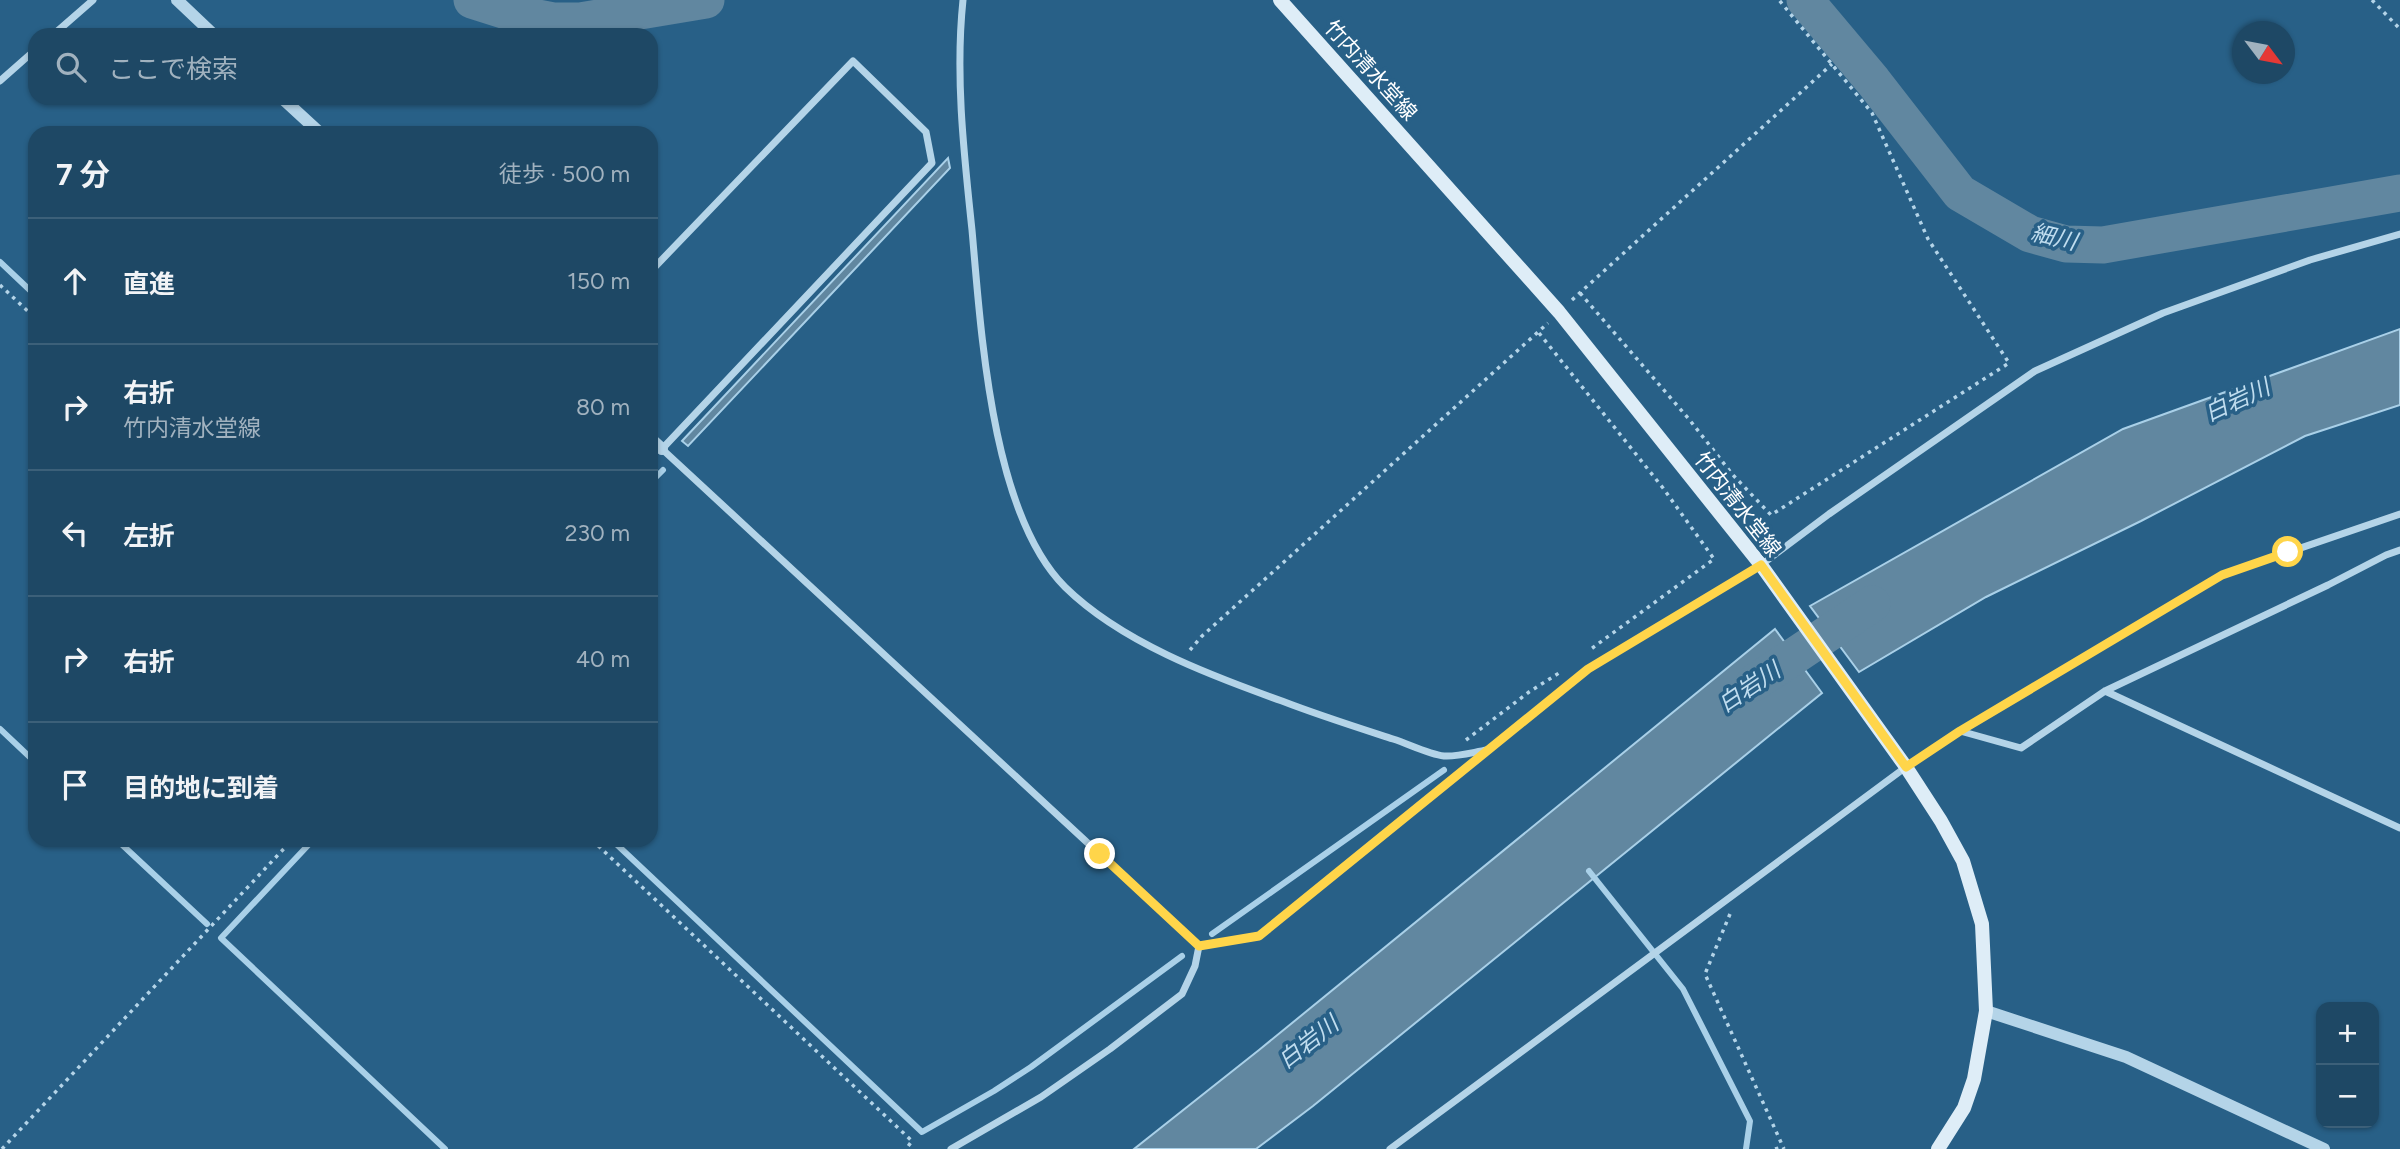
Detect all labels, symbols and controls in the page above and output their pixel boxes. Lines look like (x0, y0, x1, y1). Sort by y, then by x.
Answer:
street label: 竹内清水堂線 (1320, 15, 1422, 125)
north arrow (2232, 21, 2295, 84)
search box (28, 28, 658, 105)
icon: search (52, 48, 90, 86)
text: ここで検索 (108, 53, 238, 85)
text: 7 分 (56, 156, 110, 193)
text: 徒歩 · 500 m (499, 160, 630, 188)
water label: 細川 (2028, 218, 2082, 256)
icon: ahead (56, 262, 94, 300)
text: 150 m (567, 267, 630, 295)
text: 直進 (123, 268, 175, 300)
water label: 白岩川 (2200, 371, 2277, 427)
text: 右折 (123, 377, 175, 409)
icon: right (56, 388, 94, 426)
text: 80 m (576, 393, 630, 421)
text: 竹内清水堂線 (123, 414, 261, 442)
street label: 竹内清水堂線 (1689, 447, 1787, 561)
icon: left (56, 514, 94, 552)
text: 230 m (565, 519, 630, 547)
text: 左折 (123, 520, 175, 552)
route start (2272, 536, 2303, 567)
icon: right (56, 640, 94, 678)
text: 40 m (576, 645, 630, 673)
text: 右折 (123, 646, 175, 678)
water label: 白岩川 (1713, 654, 1788, 718)
icon: arrive (56, 766, 94, 804)
text: 目的地に到着 (123, 772, 279, 804)
route end (1084, 838, 1115, 869)
map controls (2316, 1002, 2379, 1128)
button: + (2316, 1002, 2379, 1065)
water label: 白岩川 (1272, 1008, 1346, 1074)
button: − (2316, 1065, 2379, 1128)

